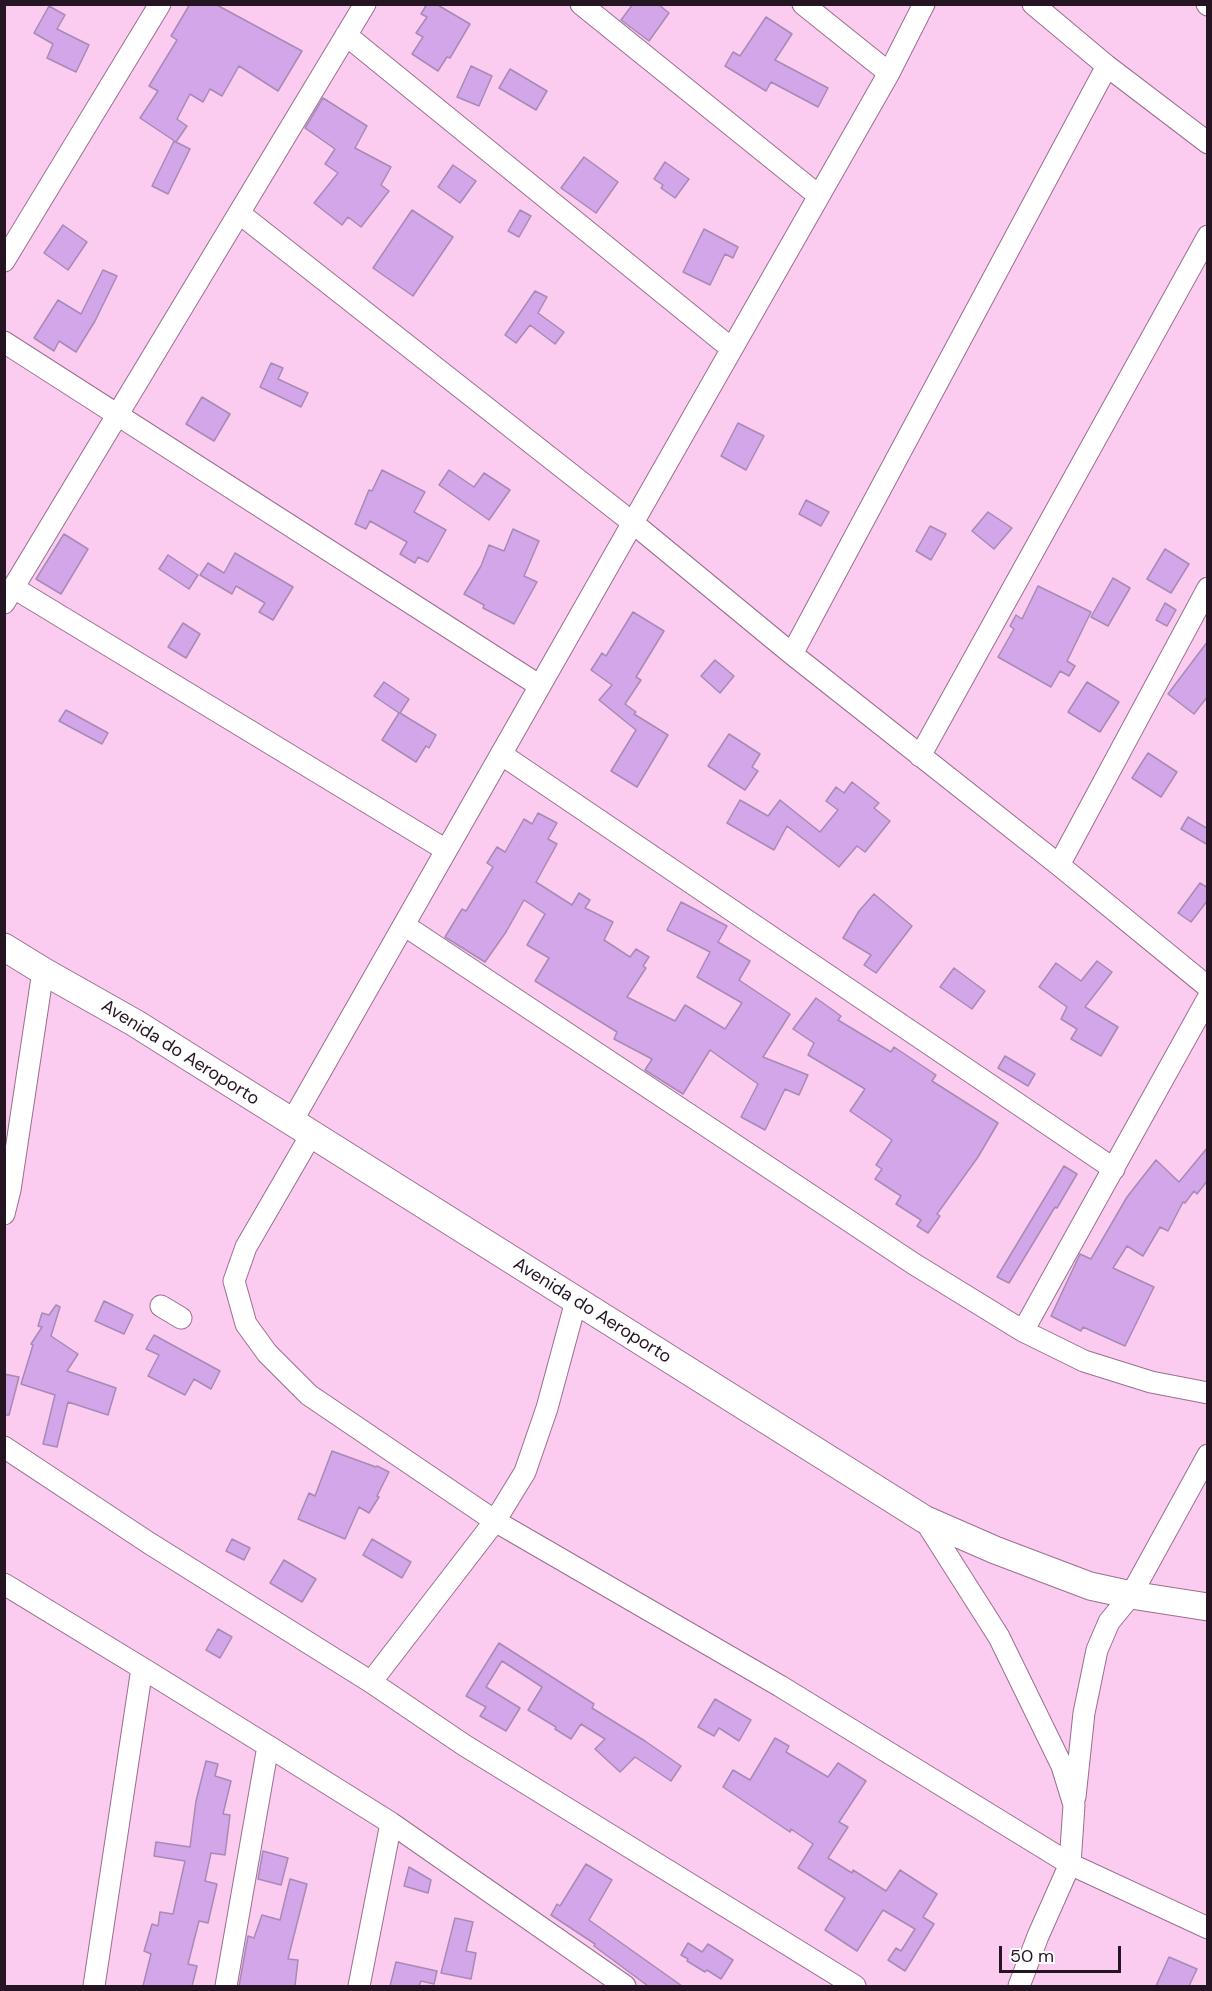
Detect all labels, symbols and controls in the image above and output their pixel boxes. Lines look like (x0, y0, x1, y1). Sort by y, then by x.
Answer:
street label: Avenida do Aeroporto (97, 996, 263, 1110)
street label: Avenida do Aeroporto (509, 1254, 675, 1368)
scale bar (1002, 1934, 1124, 1972)
text: 50 m (1010, 1944, 1054, 1968)

